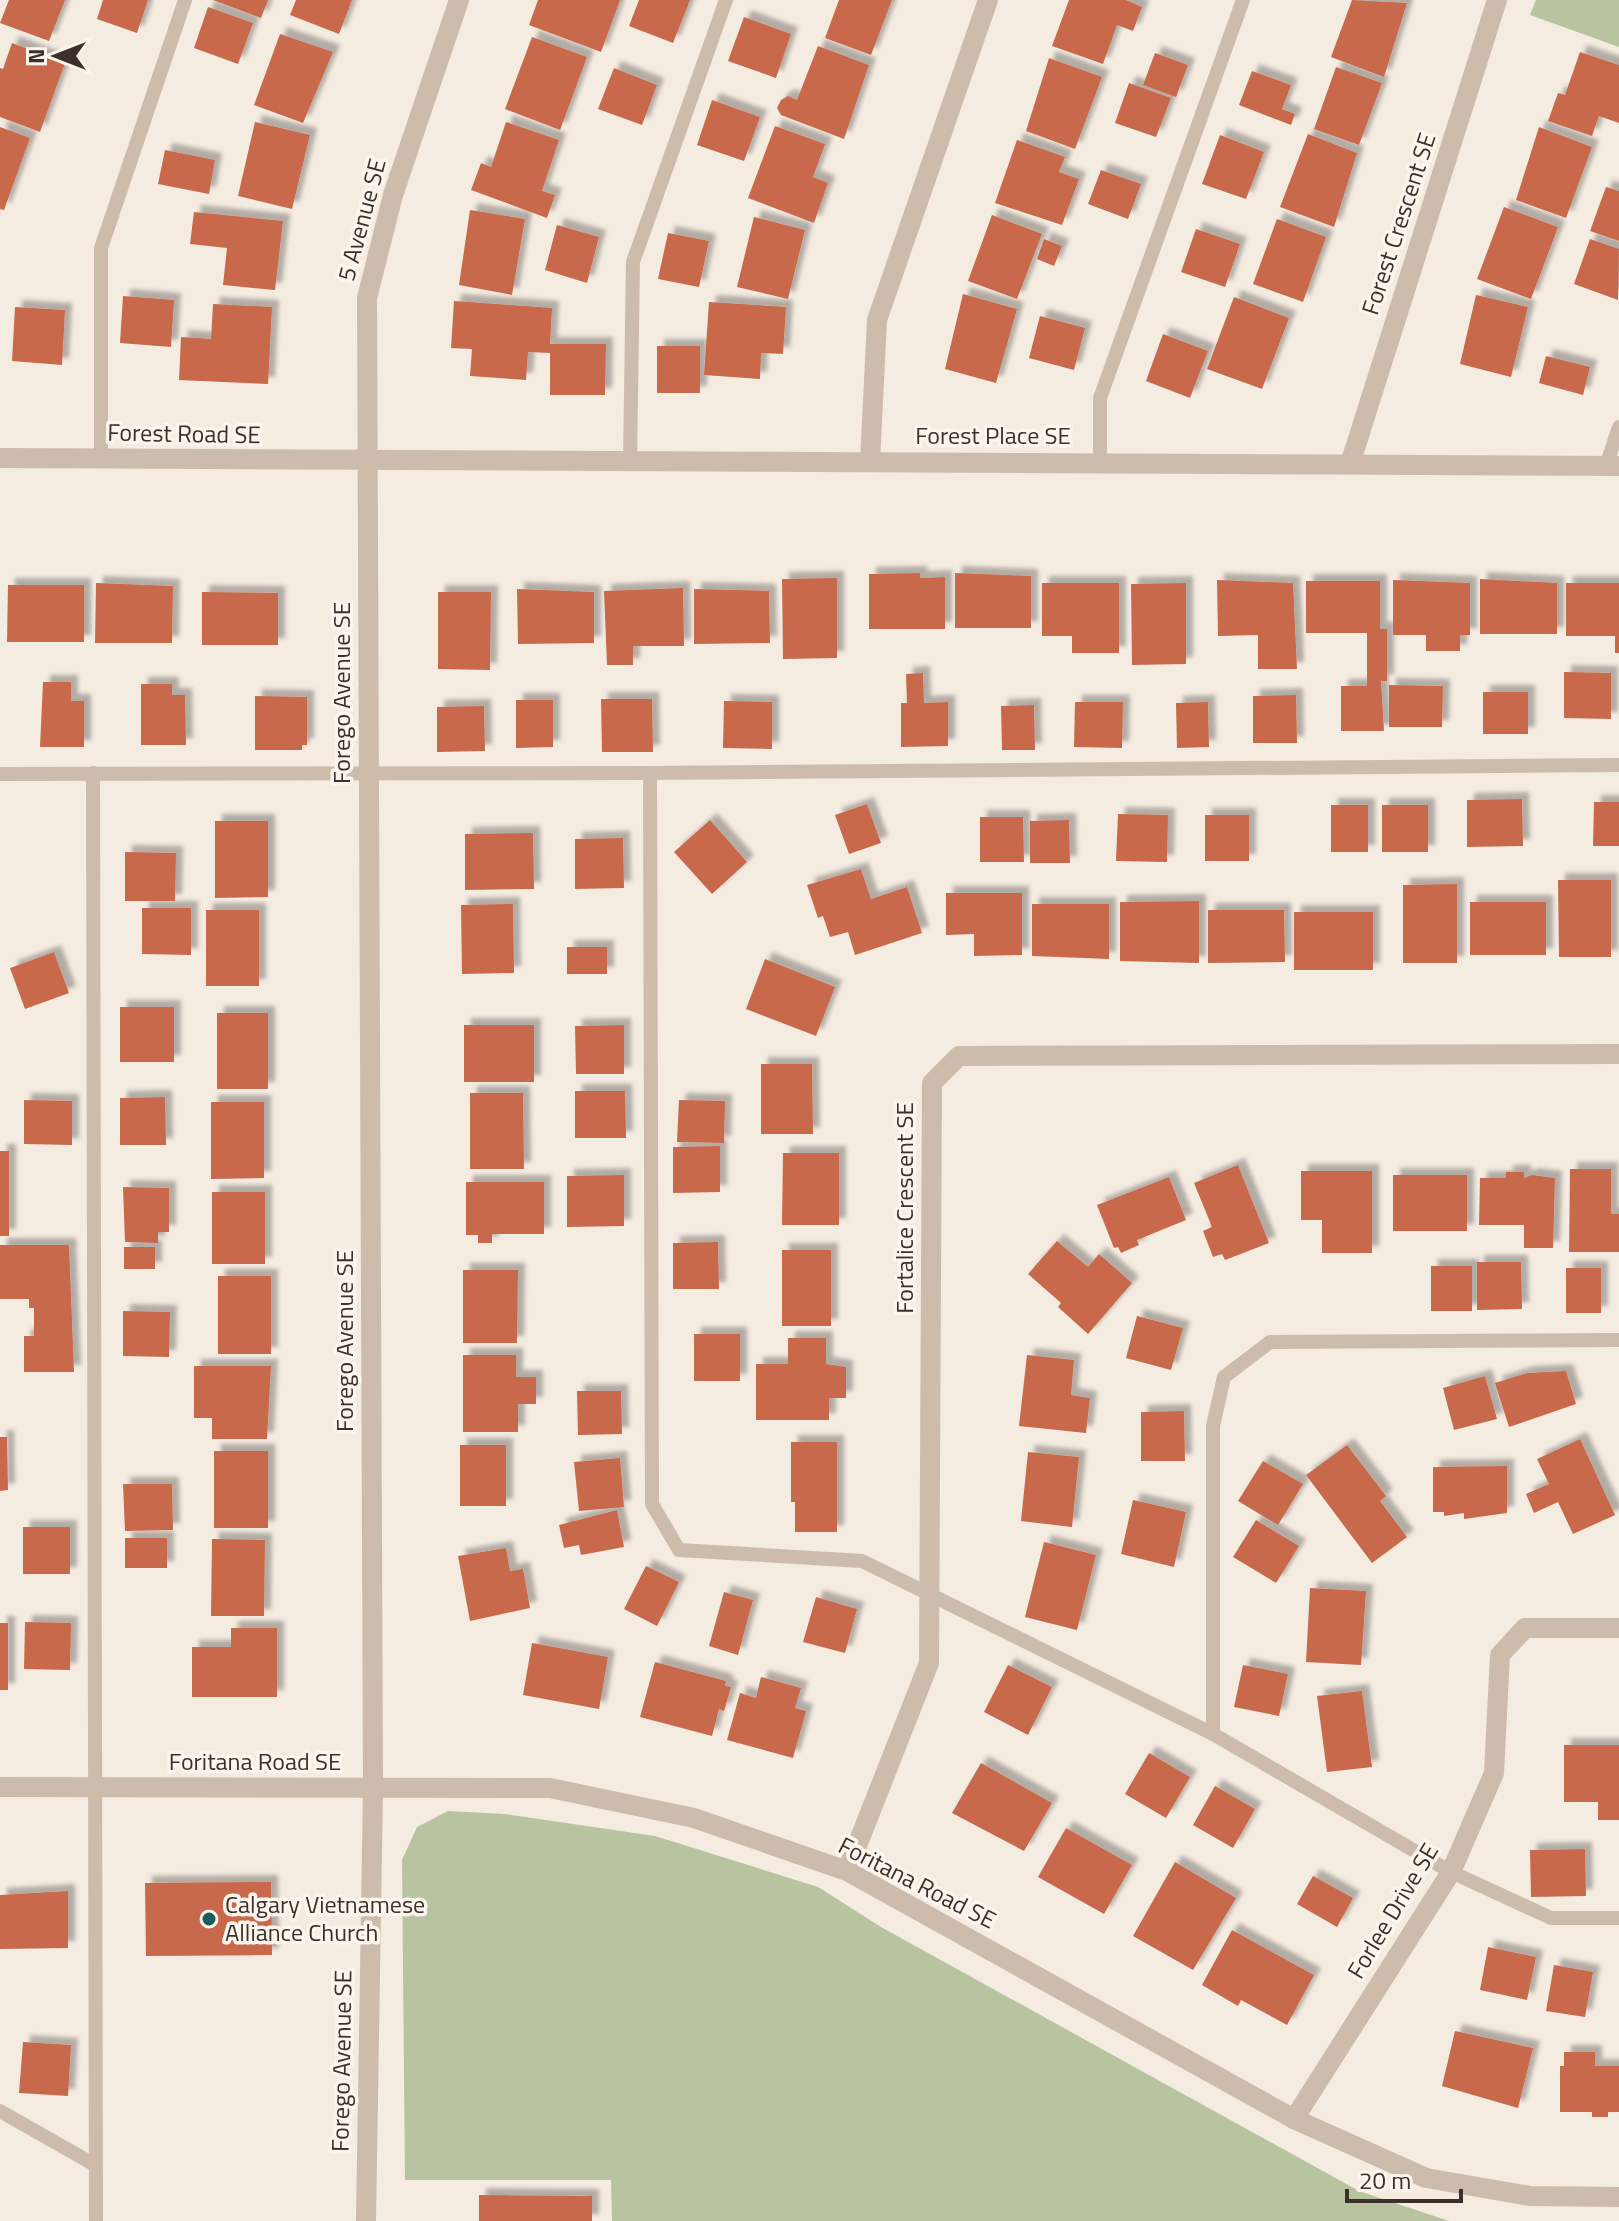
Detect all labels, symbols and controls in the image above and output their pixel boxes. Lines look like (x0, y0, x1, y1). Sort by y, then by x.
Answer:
north arrow (16, 16, 96, 96)
text: N (19, 48, 53, 64)
street label: Forest Crescent SE (1352, 128, 1444, 319)
street label: 5 Avenue SE (327, 155, 395, 285)
street label: Forest Road SE (107, 414, 261, 452)
street label: Forest Place SE (915, 417, 1071, 453)
street label: Forego Avenue SE (323, 602, 359, 784)
street label: Fortalice Crescent SE (886, 1102, 922, 1314)
street label: Forego Avenue SE (326, 1250, 362, 1432)
street label: Foritana Road SE (169, 1743, 341, 1779)
street label: Foritana Road SE (832, 1827, 1003, 1937)
street label: Forlee Drive SE (1337, 1836, 1447, 1985)
place label: Calgary Vietnamese Alliance Church (225, 1886, 425, 1950)
marker: Calgary Vietnamese Alliance Church (200, 1910, 218, 1928)
street label: Forego Avenue SE (321, 1970, 361, 2152)
scale bar (1347, 2153, 1461, 2203)
text: 20 m (1359, 2162, 1411, 2198)

